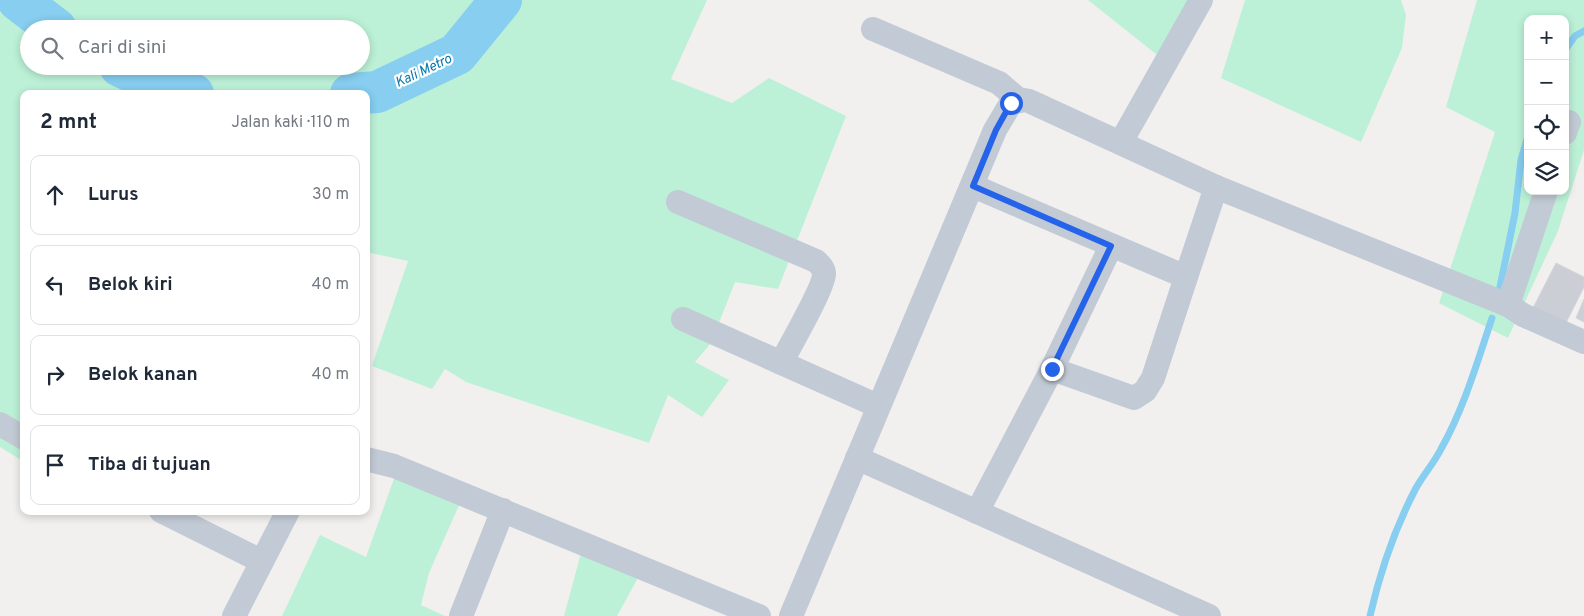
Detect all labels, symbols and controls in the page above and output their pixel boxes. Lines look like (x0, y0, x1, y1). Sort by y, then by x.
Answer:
map controls (1524, 15, 1569, 195)
button: + (1524, 15, 1569, 60)
search box (20, 20, 370, 75)
icon: search (38, 34, 66, 62)
text: Cari di sini (78, 36, 166, 60)
water label: Kali Metro (393, 51, 455, 92)
button: − (1524, 60, 1569, 105)
route start (1000, 92, 1023, 115)
button: locate (1524, 105, 1569, 150)
text: 2 mnt (40, 109, 97, 136)
text: Jalan kaki · 110 m (231, 113, 350, 133)
button: layers (1524, 150, 1569, 195)
icon: ahead (41, 181, 69, 209)
text: Lurus (88, 183, 139, 207)
text: 30 m (312, 185, 349, 205)
icon: left (41, 271, 69, 299)
text: Belok kiri (88, 273, 173, 297)
text: 40 m (311, 275, 349, 295)
route end (1041, 358, 1064, 381)
icon: right (41, 361, 69, 389)
text: Belok kanan (88, 363, 198, 387)
text: 40 m (311, 365, 349, 385)
icon: arrive (41, 451, 69, 479)
text: Tiba di tujuan (88, 453, 211, 477)

